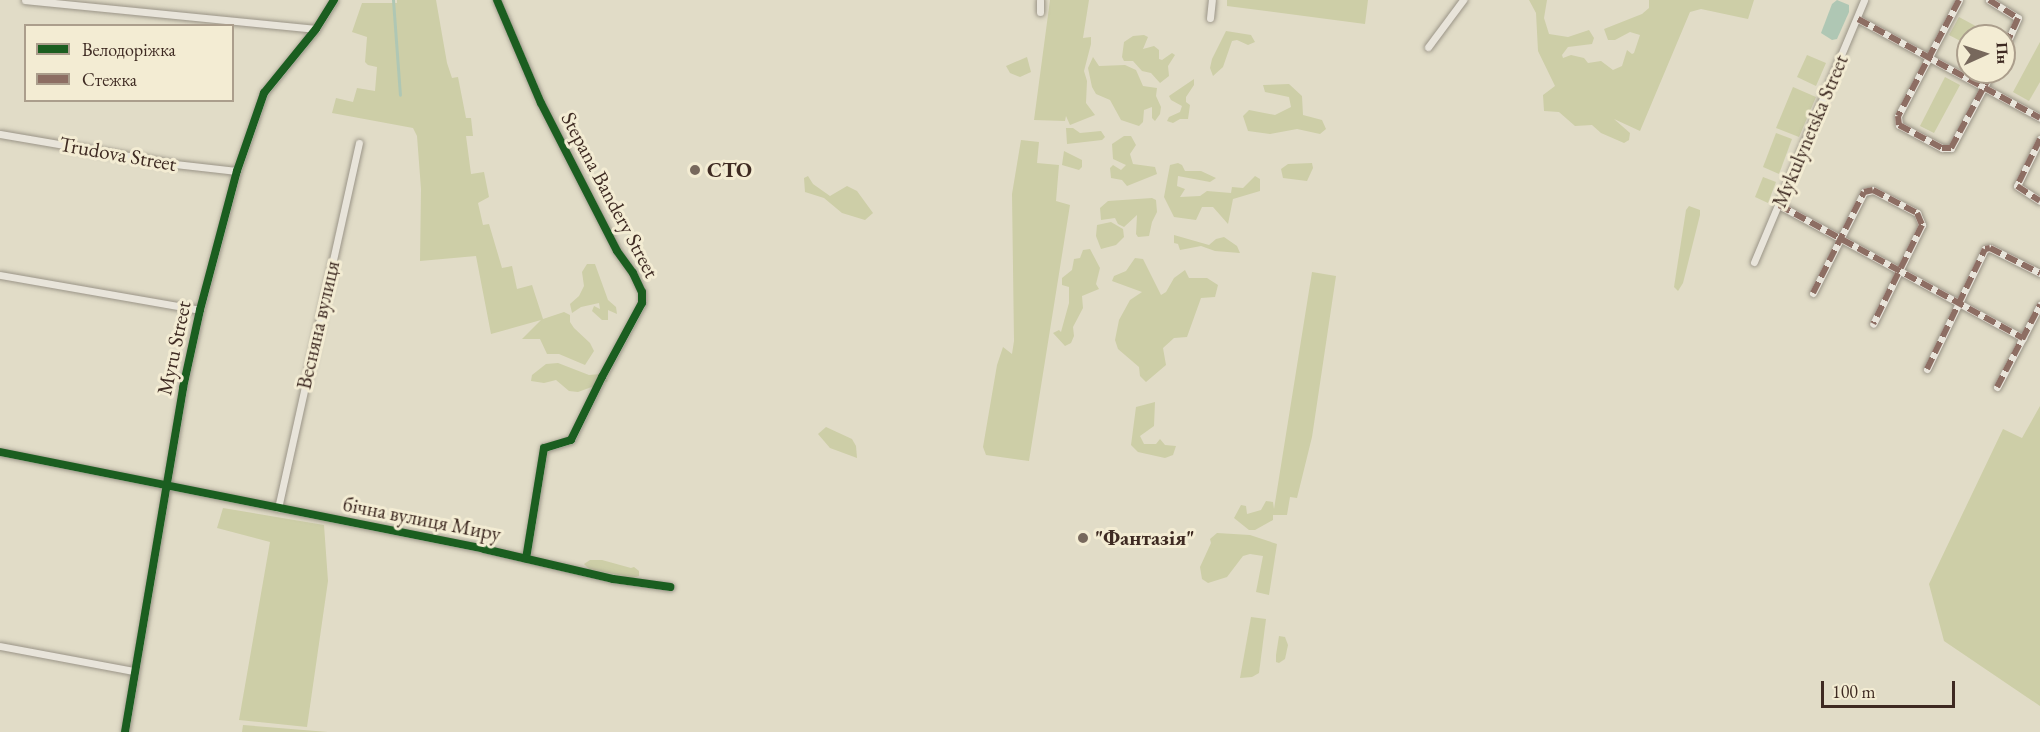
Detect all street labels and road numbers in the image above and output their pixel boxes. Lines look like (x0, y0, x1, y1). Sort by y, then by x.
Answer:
street label: Mykulynetska Street (1766, 51, 1854, 211)
street label: Stepana Bandery Street (556, 108, 664, 282)
street label: Trudova Street (58, 131, 178, 177)
street label: Весняна вулиця (291, 258, 345, 392)
street label: Myru Street (152, 299, 196, 397)
street label: бічна вулиця Миру (341, 491, 503, 547)

